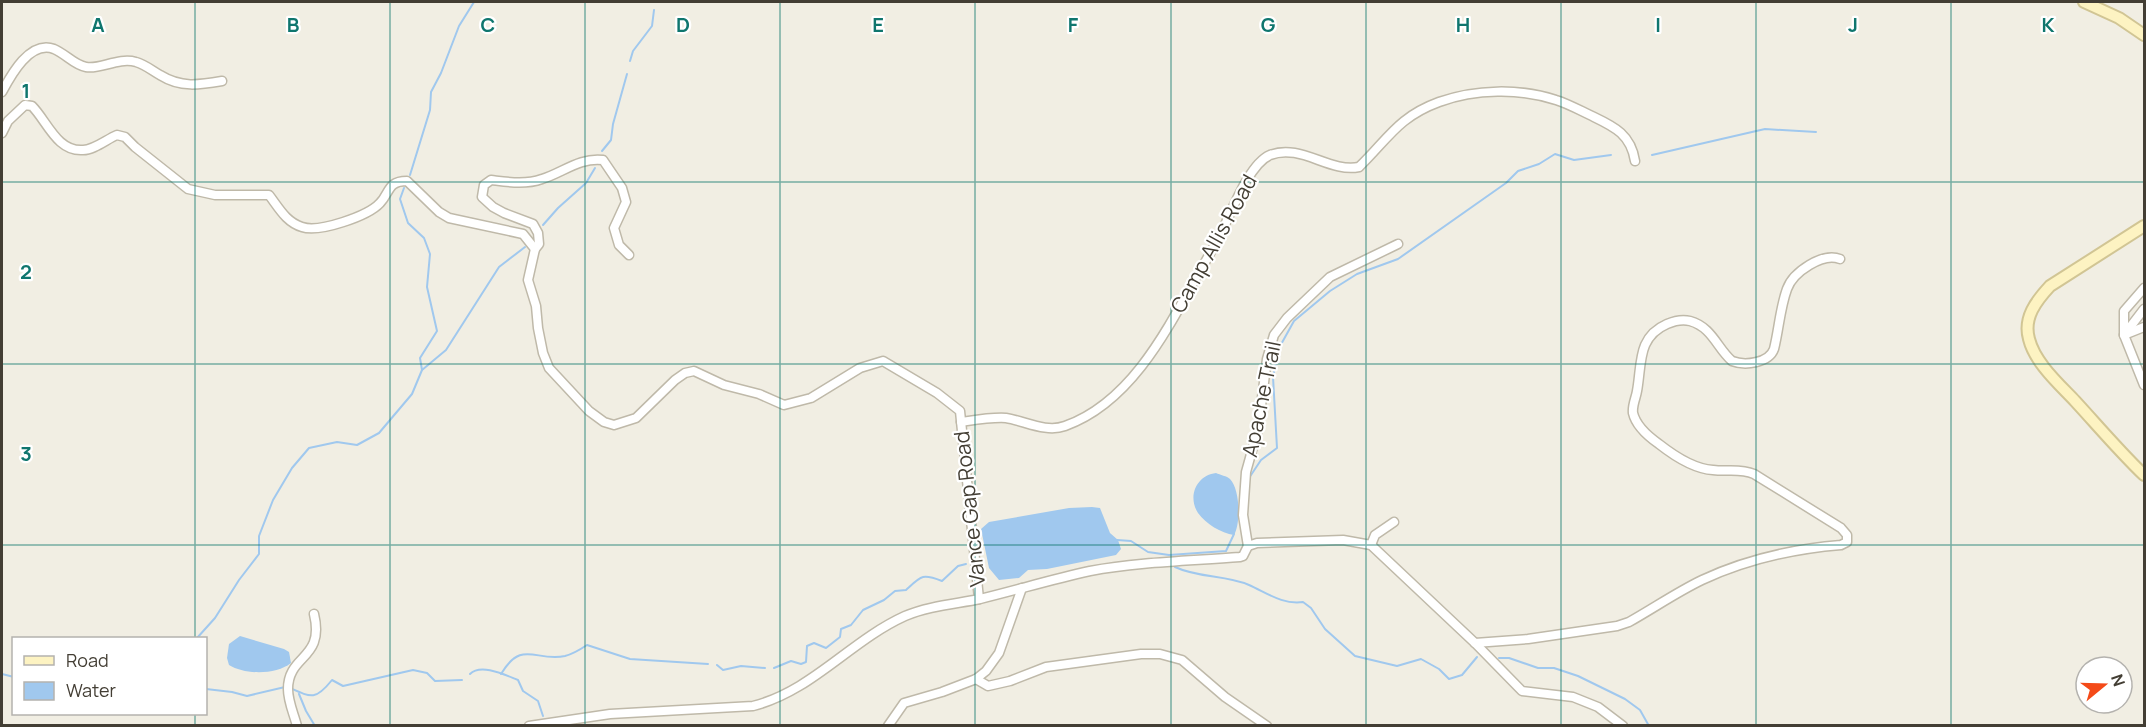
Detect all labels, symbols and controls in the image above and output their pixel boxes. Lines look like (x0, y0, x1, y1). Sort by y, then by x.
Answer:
text: A (91, 11, 105, 38)
text: B (287, 11, 300, 38)
text: C (481, 11, 495, 38)
text: D (676, 11, 690, 38)
text: E (872, 11, 884, 38)
text: F (1068, 11, 1079, 38)
text: G (1261, 11, 1276, 38)
text: H (1456, 11, 1470, 38)
text: I (1655, 11, 1661, 38)
text: J (1848, 11, 1858, 38)
text: K (2042, 11, 2055, 38)
text: 1 (22, 77, 30, 104)
street label: Camp Allis Road (1164, 169, 1263, 318)
text: 2 (20, 258, 32, 285)
street label: Apache Trail (1235, 338, 1287, 459)
street label: Vance Gap Road (947, 430, 991, 588)
text: 3 (20, 440, 32, 467)
legend (12, 637, 207, 715)
text: Road (66, 648, 109, 672)
north arrow (2074, 655, 2134, 715)
text: N (2106, 671, 2130, 689)
text: Water (66, 678, 116, 702)

